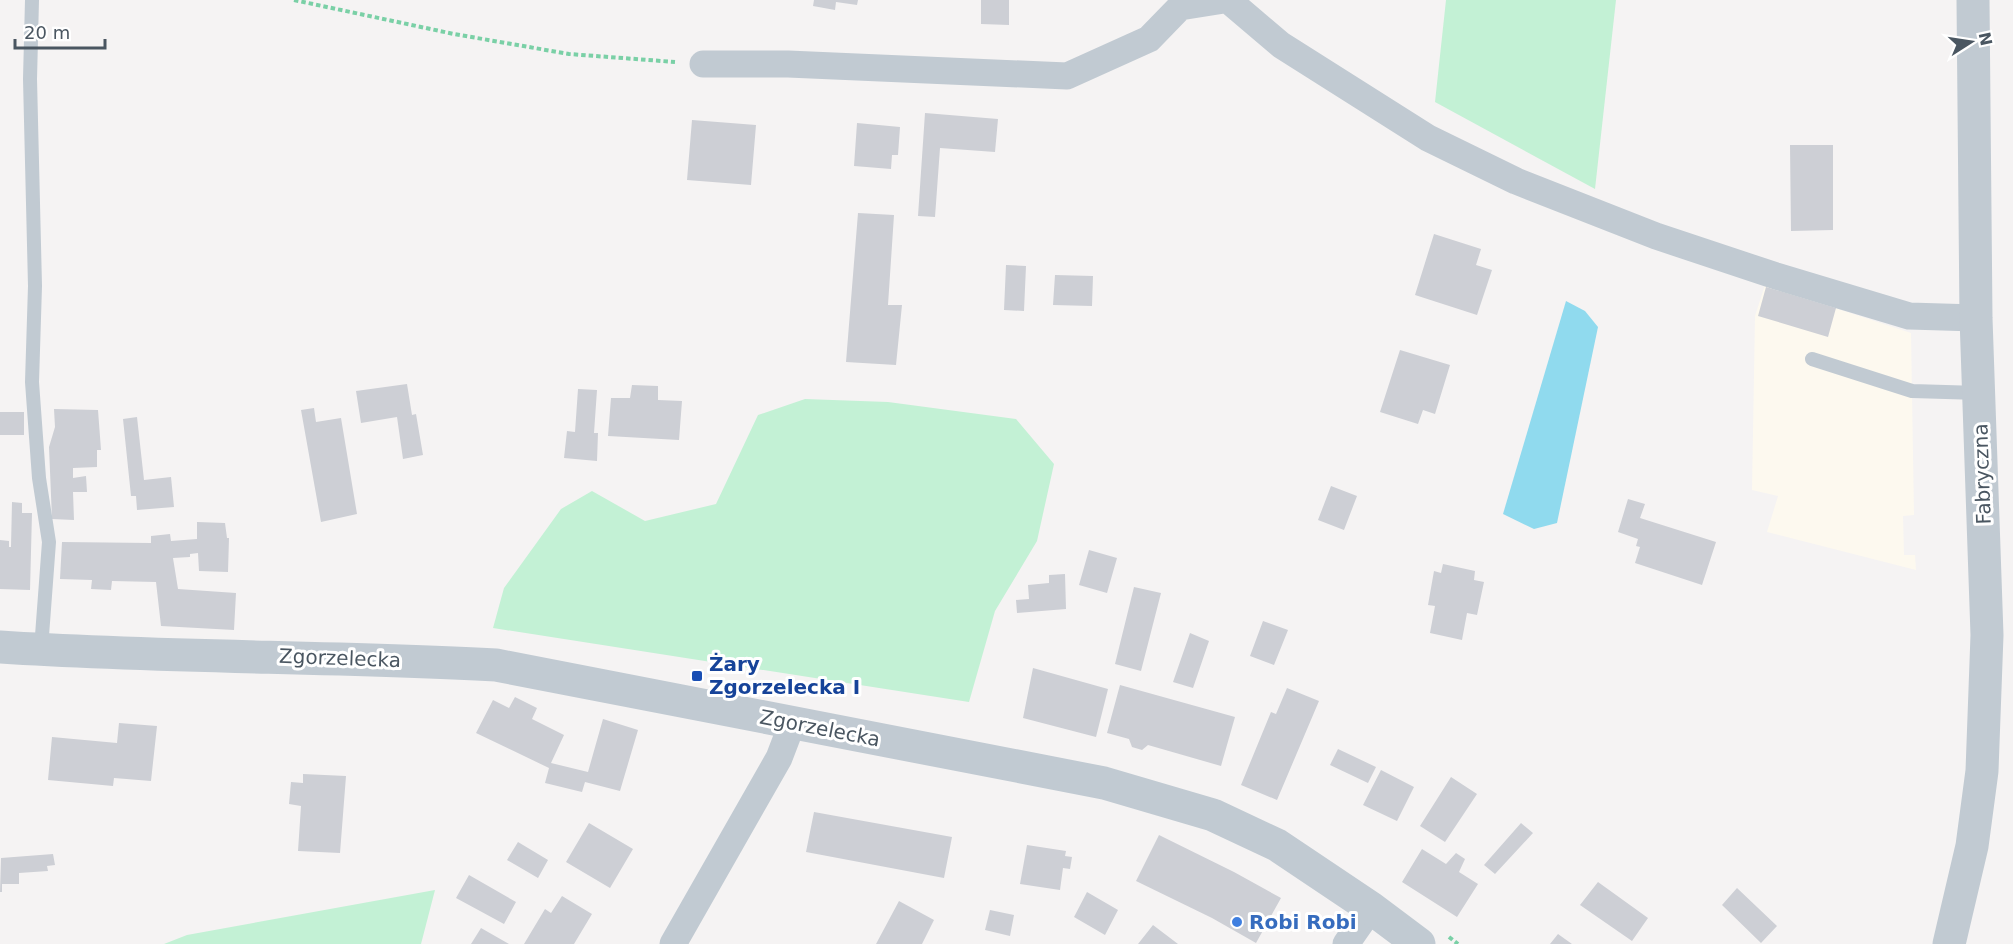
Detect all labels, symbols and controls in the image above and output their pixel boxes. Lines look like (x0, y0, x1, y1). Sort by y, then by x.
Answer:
scale bar (15, 12, 105, 50)
north arrow (1941, 12, 2001, 72)
text: 20 m (24, 22, 70, 43)
text: N (1974, 30, 1996, 48)
street label: Fabryczna (1968, 423, 1996, 525)
street label: Zgorzelecka (279, 644, 401, 672)
place label: Żary Zgorzelecka I (709, 652, 860, 699)
marker: Żary Zgorzelecka I (690, 669, 704, 683)
street label: Zgorzelecka (758, 705, 882, 751)
place label: Robi Robi (1249, 910, 1357, 934)
marker: Robi Robi (1230, 915, 1244, 929)

